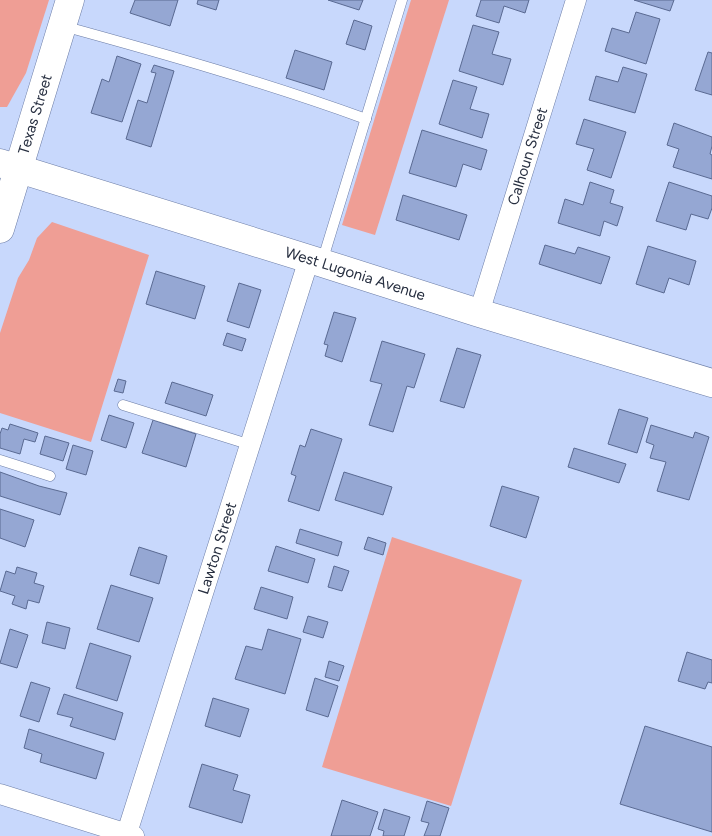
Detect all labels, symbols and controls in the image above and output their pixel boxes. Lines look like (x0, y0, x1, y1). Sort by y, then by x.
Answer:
street label: Texas Street (14, 72, 56, 157)
street label: Calhoun Street (504, 105, 551, 207)
street label: West Lugonia Avenue (283, 243, 428, 304)
street label: Lawton Street (194, 500, 240, 596)

